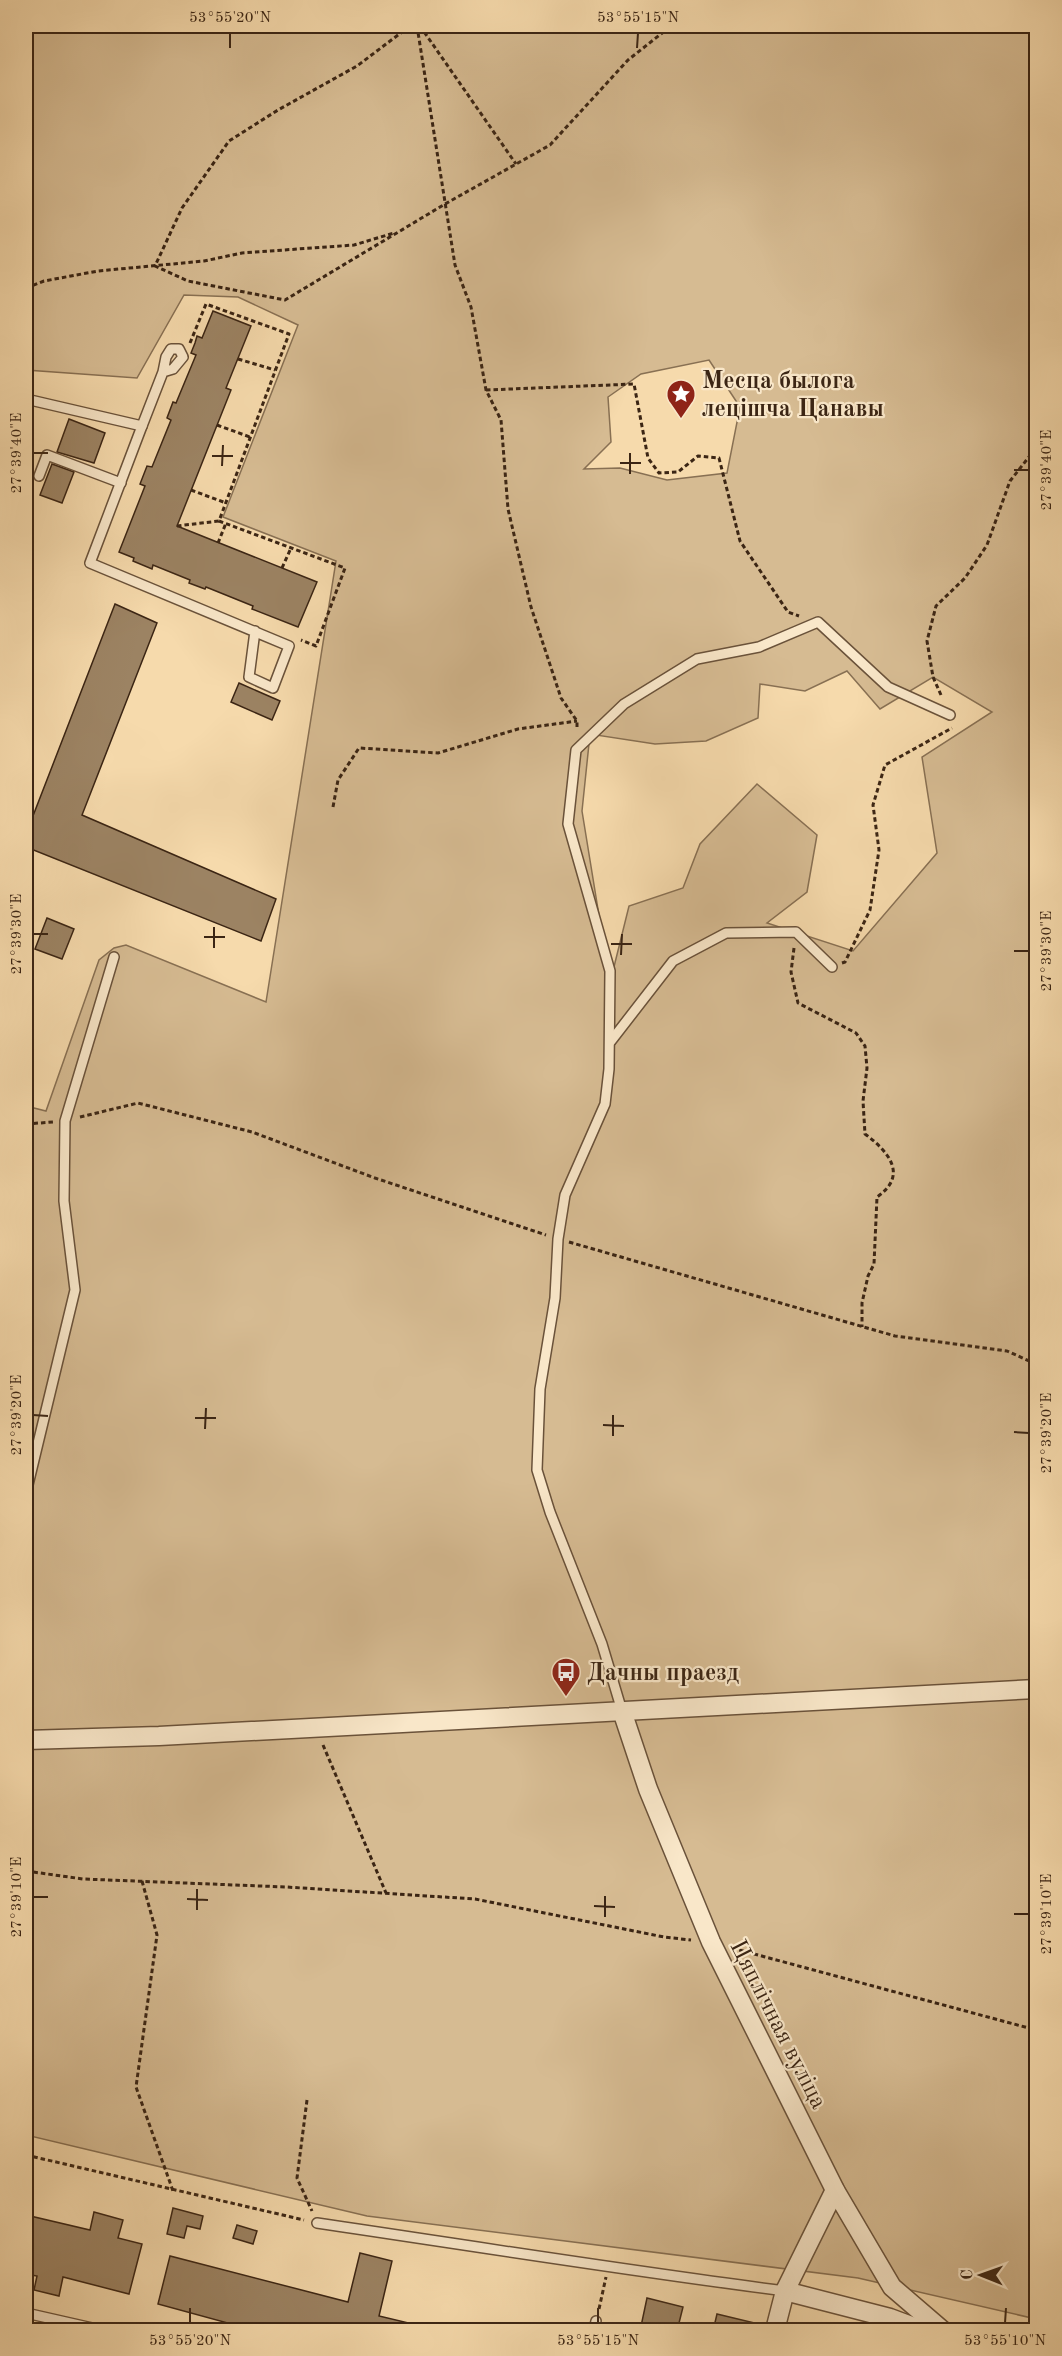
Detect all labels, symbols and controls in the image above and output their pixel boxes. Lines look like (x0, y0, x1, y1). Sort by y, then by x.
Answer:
text: 53°55'20"N (189, 11, 271, 26)
text: 53°55'15"N (597, 11, 679, 26)
place label: Месца былога лецішча Цанавы (702, 370, 884, 422)
place icon: Месца былога лецішча Цанавы (665, 378, 697, 420)
text: 27°39'40"E (10, 413, 25, 493)
text: 27°39'40"E (1040, 430, 1055, 510)
text: 27°39'30"E (10, 894, 25, 974)
text: 27°39'30"E (1040, 911, 1055, 991)
text: 27°39'20"E (10, 1375, 25, 1455)
text: 27°39'20"E (1040, 1393, 1055, 1473)
bus stop icon: Дачны праезд (550, 1656, 582, 1698)
place label: Дачны праезд (587, 1662, 739, 1686)
text: 27°39'10"E (10, 1857, 25, 1937)
text: 27°39'10"E (1040, 1874, 1055, 1954)
street label: Цяплічная вуліца (724, 1937, 830, 2113)
north arrow (951, 2245, 1011, 2305)
text: С (960, 2269, 976, 2280)
text: 53°55'20"N (149, 2334, 231, 2349)
text: 53°55'15"N (557, 2334, 639, 2349)
text: 53°55'10"N (964, 2334, 1046, 2349)

